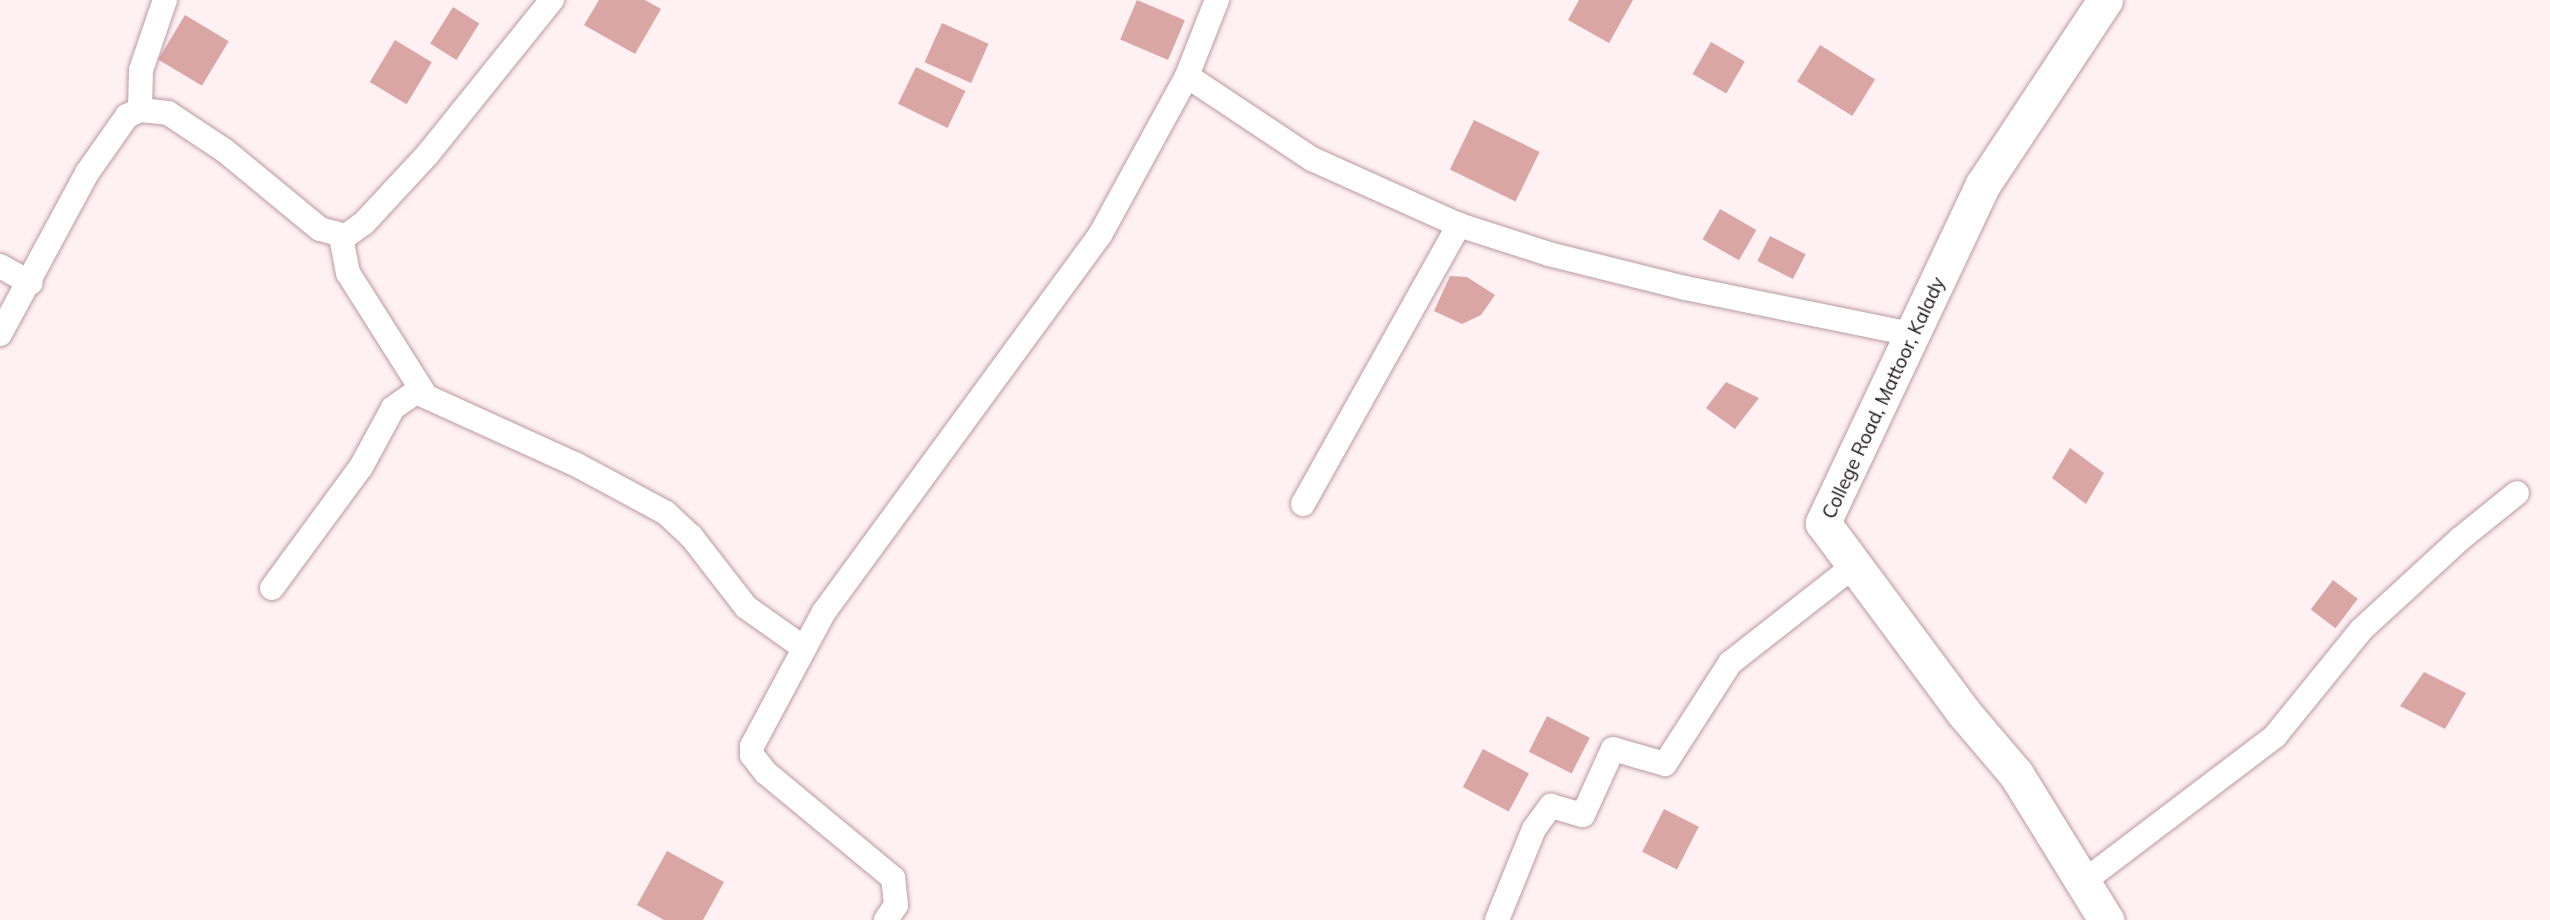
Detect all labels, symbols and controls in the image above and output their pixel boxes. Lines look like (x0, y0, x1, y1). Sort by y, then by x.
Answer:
street label: College Road, Mattoor, Kalady (1818, 273, 1950, 523)

